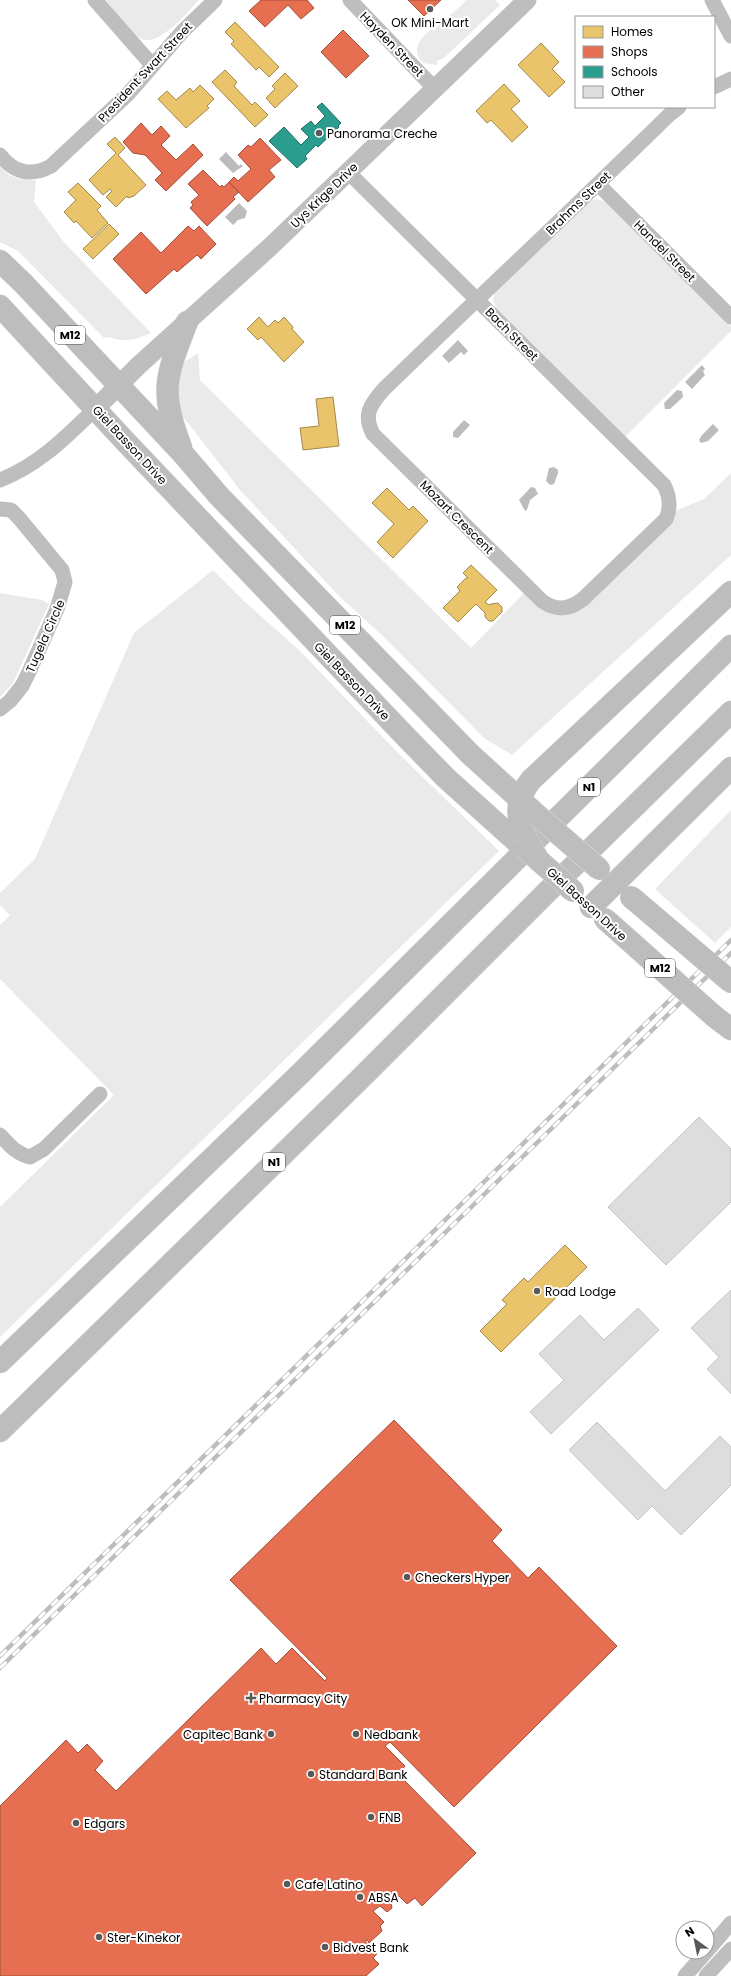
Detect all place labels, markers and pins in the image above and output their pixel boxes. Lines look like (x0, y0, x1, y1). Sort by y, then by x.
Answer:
marker: OK Mini-Mart (425, 4, 435, 14)
place label: OK Mini-Mart (391, 14, 469, 31)
place label: Panorama Creche (327, 125, 437, 142)
marker: Panorama Creche (314, 128, 324, 138)
place label: Road Lodge (545, 1283, 616, 1300)
marker: Road Lodge (532, 1286, 542, 1296)
place label: Checkers Hyper (415, 1569, 510, 1586)
marker: Checkers Hyper (402, 1572, 412, 1582)
place label: Pharmacy City (259, 1690, 348, 1707)
marker: Pharmacy City (246, 1693, 256, 1703)
place label: Capitec Bank (183, 1726, 264, 1743)
place label: Nedbank (364, 1726, 419, 1743)
marker: Capitec Bank (266, 1729, 276, 1739)
marker: Nedbank (351, 1729, 361, 1739)
place label: Standard Bank (319, 1766, 408, 1783)
marker: Standard Bank (306, 1769, 316, 1779)
place label: FNB (379, 1809, 401, 1826)
marker: FNB (366, 1812, 376, 1822)
place label: Edgars (84, 1815, 125, 1832)
marker: Edgars (71, 1818, 81, 1828)
place label: Cafe Latino (295, 1876, 363, 1893)
marker: Cafe Latino (282, 1879, 292, 1889)
place label: ABSA (368, 1889, 399, 1906)
marker: ABSA (355, 1892, 365, 1902)
place label: Ster-Kinekor (107, 1929, 181, 1946)
marker: Ster-Kinekor (94, 1932, 104, 1942)
place label: Bidvest Bank (333, 1939, 410, 1956)
marker: Bidvest Bank (320, 1942, 330, 1952)

